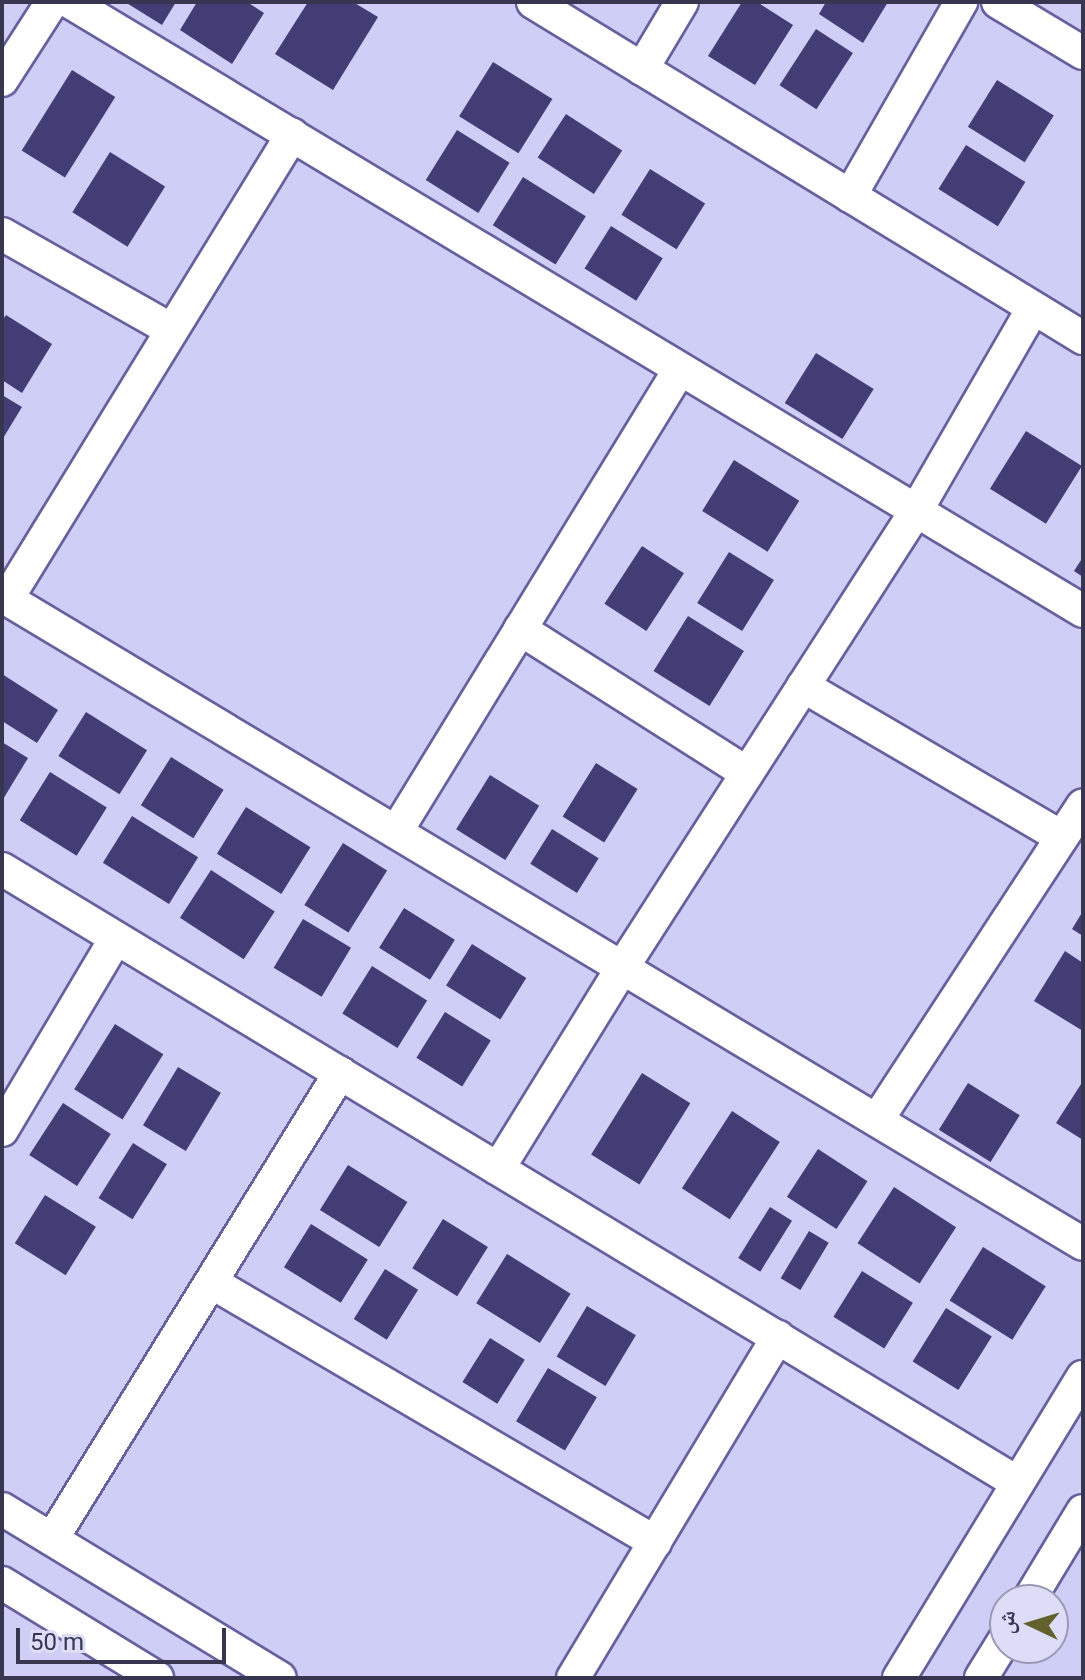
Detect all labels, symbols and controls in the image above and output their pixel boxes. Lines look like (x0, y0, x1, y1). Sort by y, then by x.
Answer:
north arrow (989, 1584, 1069, 1664)
text: ش (993, 1610, 1020, 1635)
scale bar (20, 1612, 230, 1662)
text: 50 m (30, 1628, 84, 1656)

